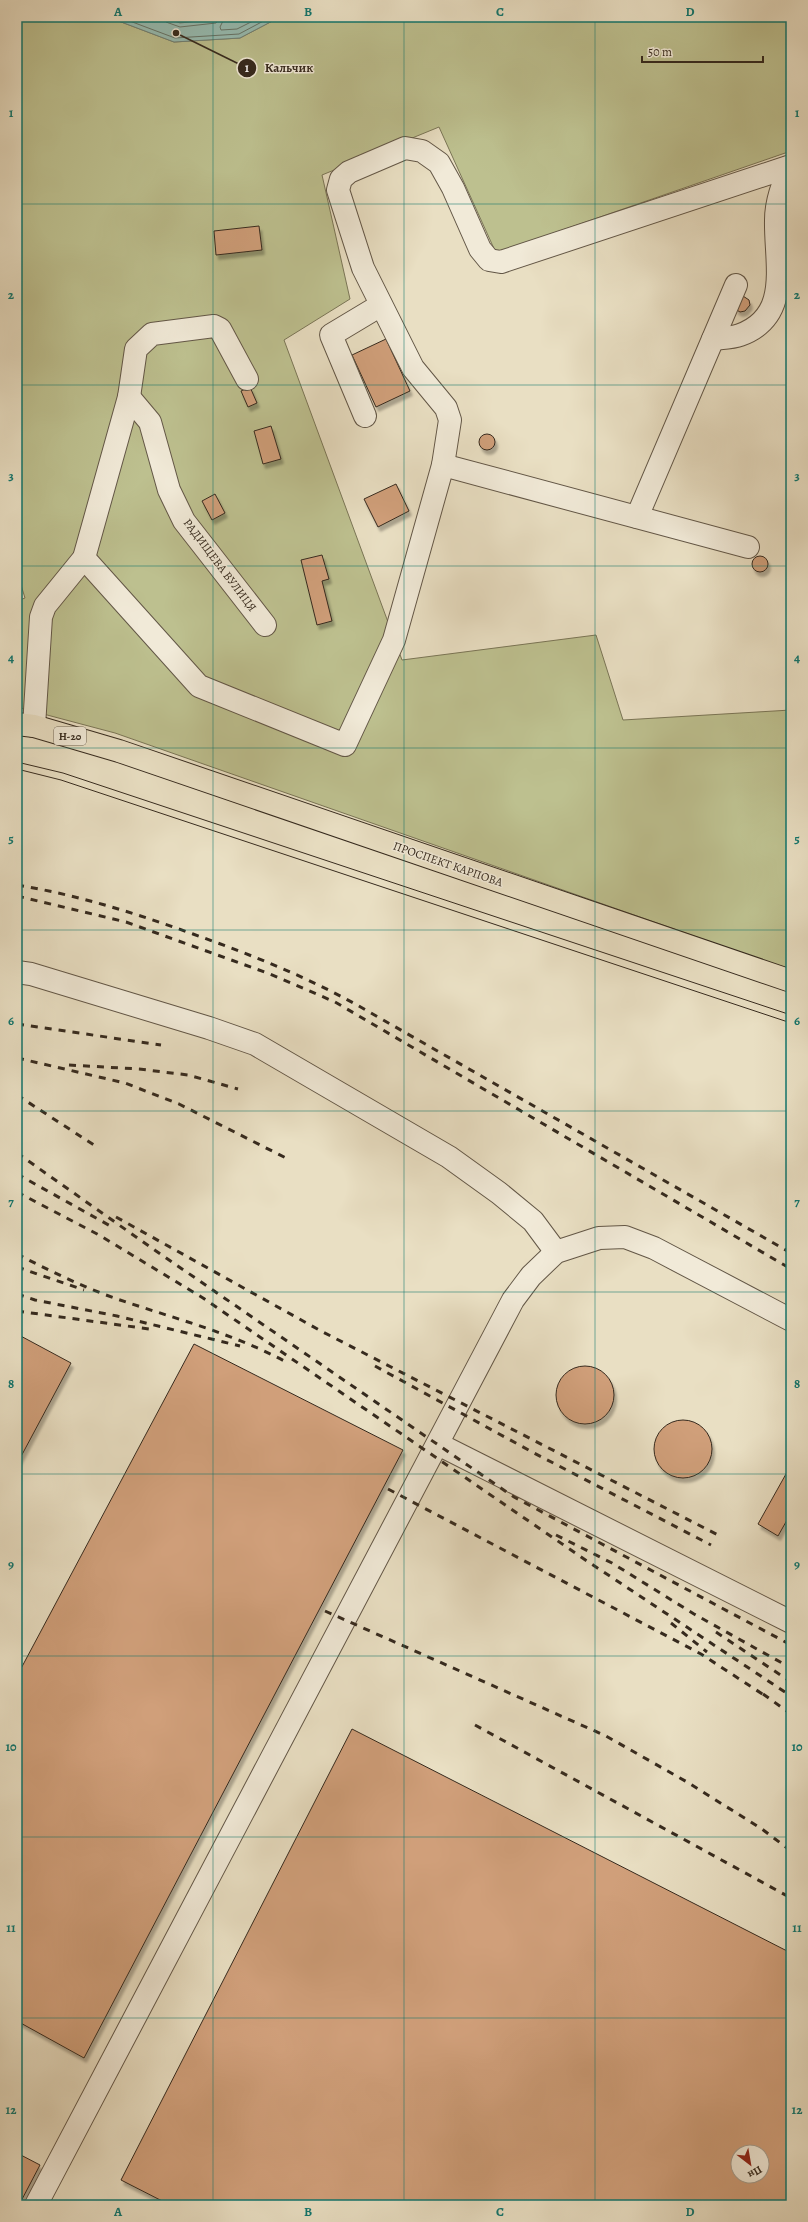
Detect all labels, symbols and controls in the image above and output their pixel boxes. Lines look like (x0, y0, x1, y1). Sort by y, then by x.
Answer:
text: A (113, 3, 123, 20)
text: B (304, 3, 312, 20)
text: C (496, 3, 504, 20)
text: D (685, 3, 695, 20)
scale bar (642, 38, 763, 64)
text: 50 m (648, 44, 672, 60)
callout: Кальчик (237, 55, 321, 80)
text: Кальчик (265, 59, 313, 76)
text: 1 (245, 60, 250, 76)
text: 1 (9, 104, 14, 121)
text: 1 (795, 104, 800, 121)
text: 2 (8, 286, 15, 303)
text: 2 (794, 286, 801, 303)
text: 3 (8, 467, 14, 484)
text: 3 (794, 467, 800, 484)
street label: РАДИЩЕВА ВУЛИЦЯ (180, 515, 260, 615)
text: 4 (8, 649, 14, 666)
text: 4 (794, 649, 800, 666)
road number: Н-20 (54, 727, 86, 745)
text: 5 (8, 830, 14, 847)
text: 5 (794, 830, 800, 847)
street label: ПРОСПЕКТ КАРПОВА (391, 838, 506, 891)
text: 6 (8, 1012, 14, 1029)
text: 6 (794, 1012, 800, 1029)
text: 7 (8, 1193, 14, 1210)
text: 7 (794, 1193, 800, 1210)
text: 8 (8, 1375, 14, 1392)
text: 8 (794, 1375, 800, 1392)
text: 9 (8, 1556, 14, 1573)
text: 9 (794, 1556, 800, 1573)
text: 10 (5, 1738, 17, 1755)
text: 10 (791, 1738, 803, 1755)
text: 11 (6, 1919, 16, 1936)
text: 11 (792, 1919, 802, 1936)
text: 12 (6, 2101, 17, 2118)
text: 12 (792, 2101, 803, 2118)
north arrow (730, 2144, 770, 2184)
text: Пн (744, 2162, 765, 2183)
text: A (113, 2203, 123, 2220)
text: B (304, 2203, 312, 2220)
text: C (496, 2203, 504, 2220)
text: D (685, 2203, 695, 2220)

